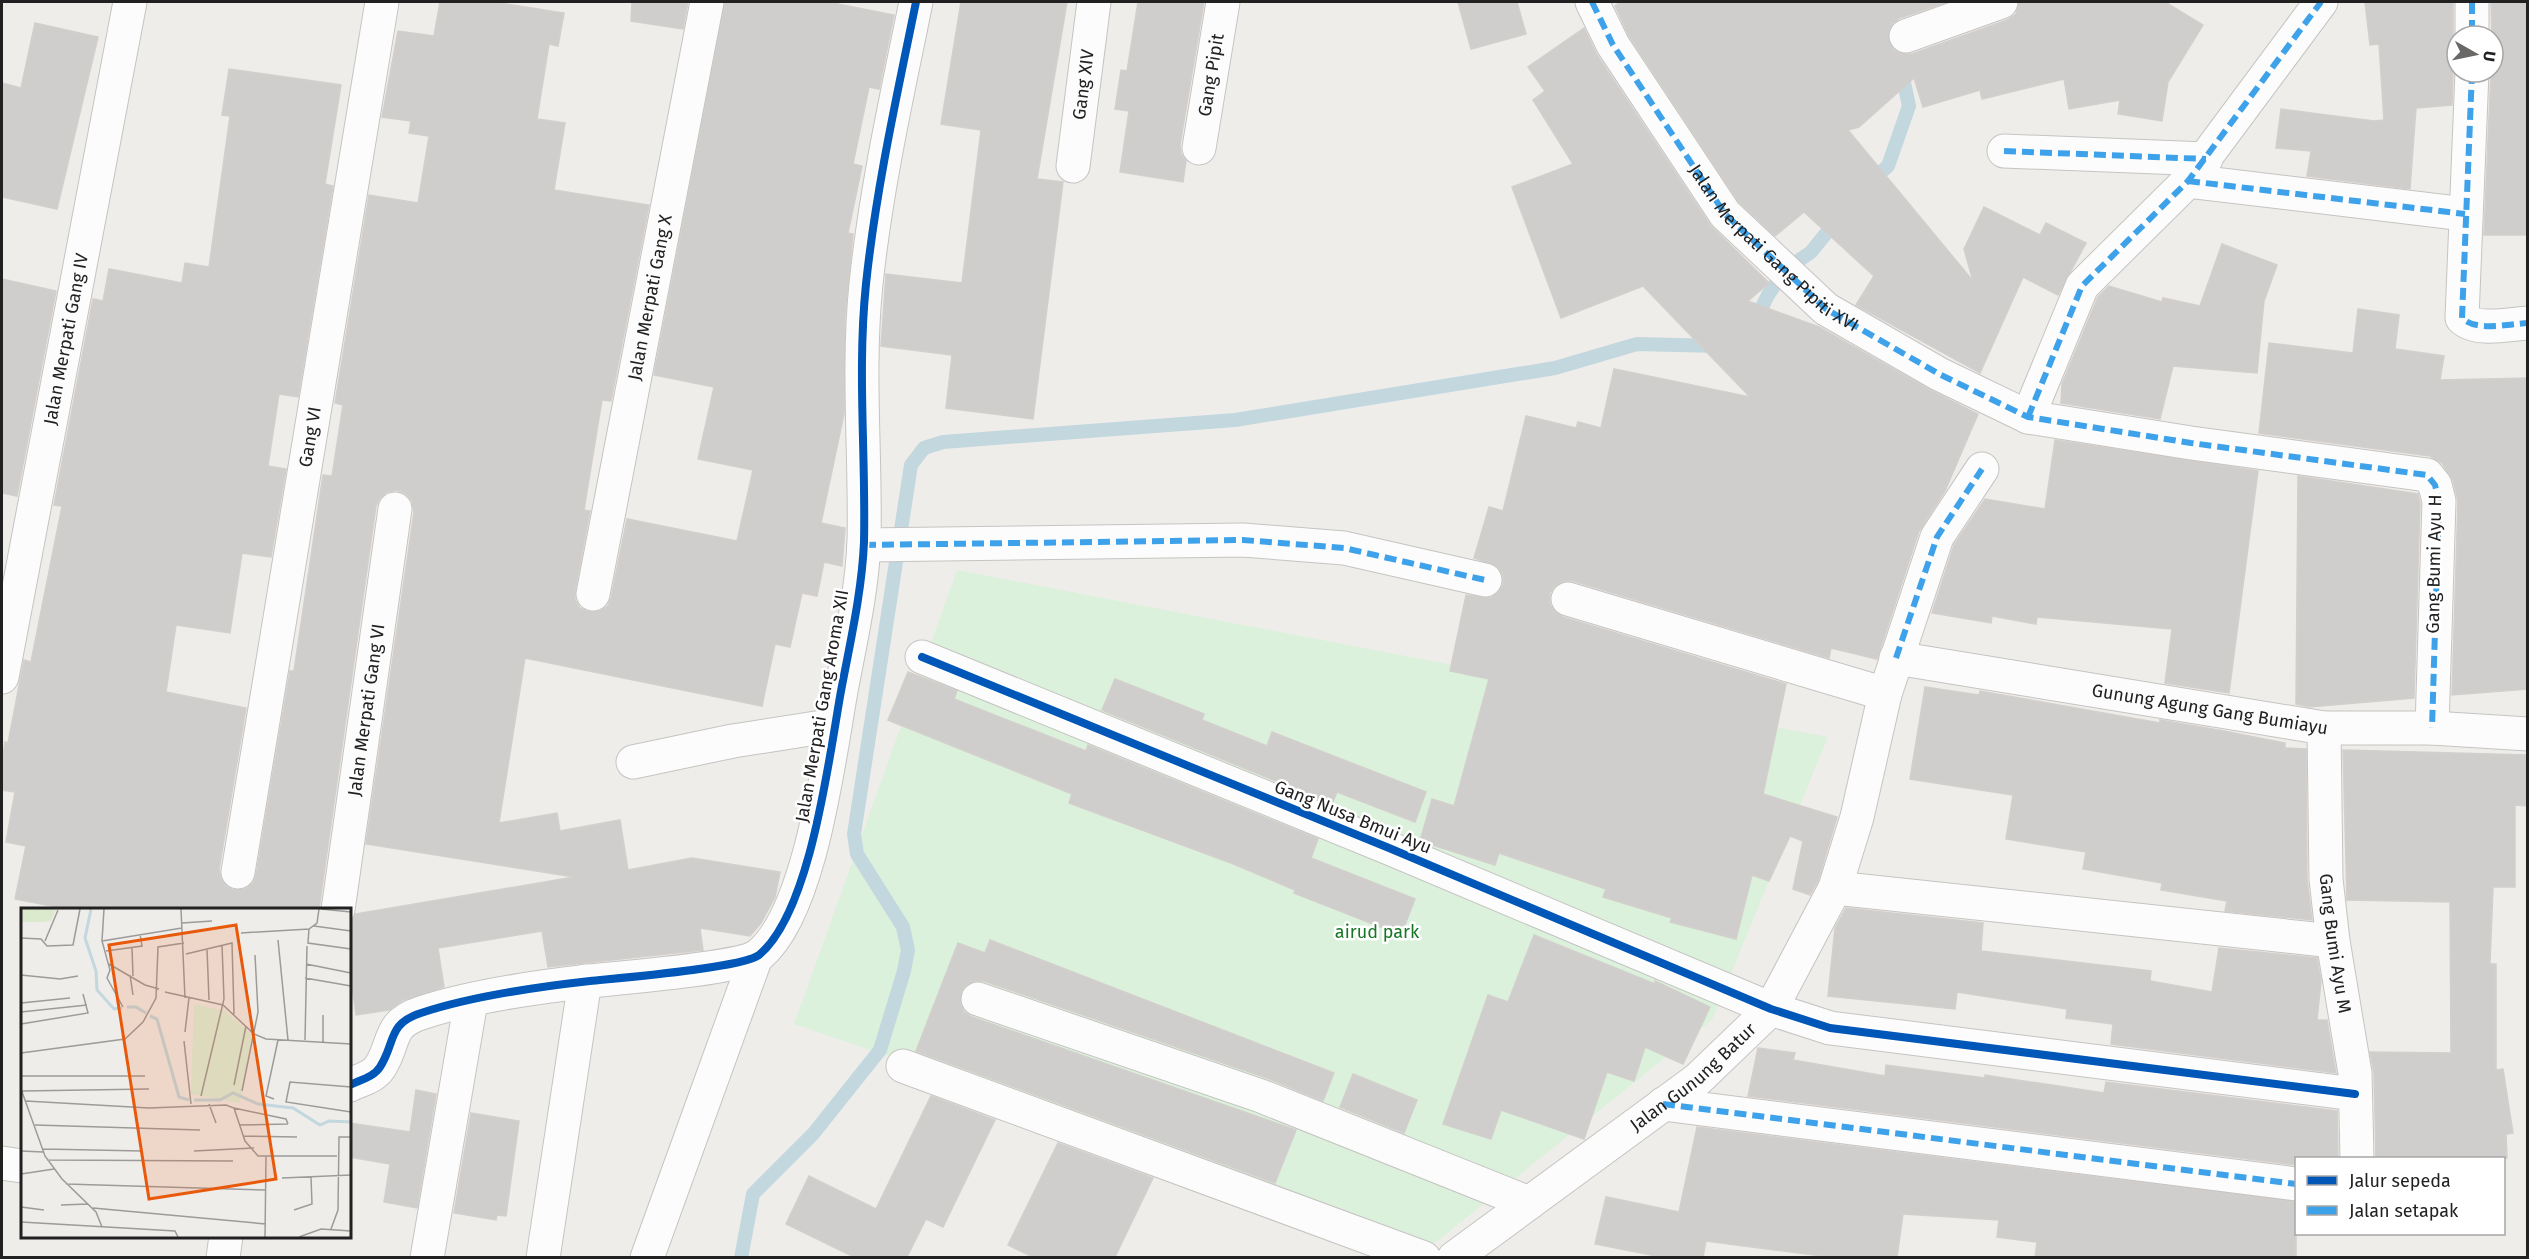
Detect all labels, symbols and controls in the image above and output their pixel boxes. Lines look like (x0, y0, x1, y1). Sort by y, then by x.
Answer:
north arrow (2445, 24, 2505, 84)
street label: Gang Pipit (1193, 31, 1229, 118)
street label: Gang XIV (1068, 48, 1099, 121)
text: U (2479, 50, 2500, 63)
street label: Jalan Merpati Gang Pipiti XVI (1684, 160, 1862, 336)
street label: Jalan Merpati Gang X (623, 212, 677, 382)
street label: Jalan Merpati Gang IV (39, 251, 93, 427)
street label: Gang VI (294, 405, 326, 469)
street label: Gang Bumi Ayu H (2422, 494, 2446, 634)
street label: Jalan Merpati Gang Aroma XII (791, 588, 853, 824)
street label: Jalan Merpati Gang VI (343, 622, 390, 798)
street label: Gunung Agung Gang Bumiayu (2090, 679, 2330, 739)
street label: Gang Nusa Bmui Ayu (1271, 775, 1435, 859)
street label: Gang Bumi Ayu M (2314, 872, 2356, 1015)
inset map (21, 908, 351, 1238)
park label: airud park (1335, 921, 1420, 943)
street label: Jalan Gunung Batur (1626, 1018, 1761, 1136)
legend (2295, 1157, 2505, 1235)
text: Jalur sepeda (2349, 1170, 2451, 1192)
text: Jalan setapak (2349, 1200, 2459, 1222)

